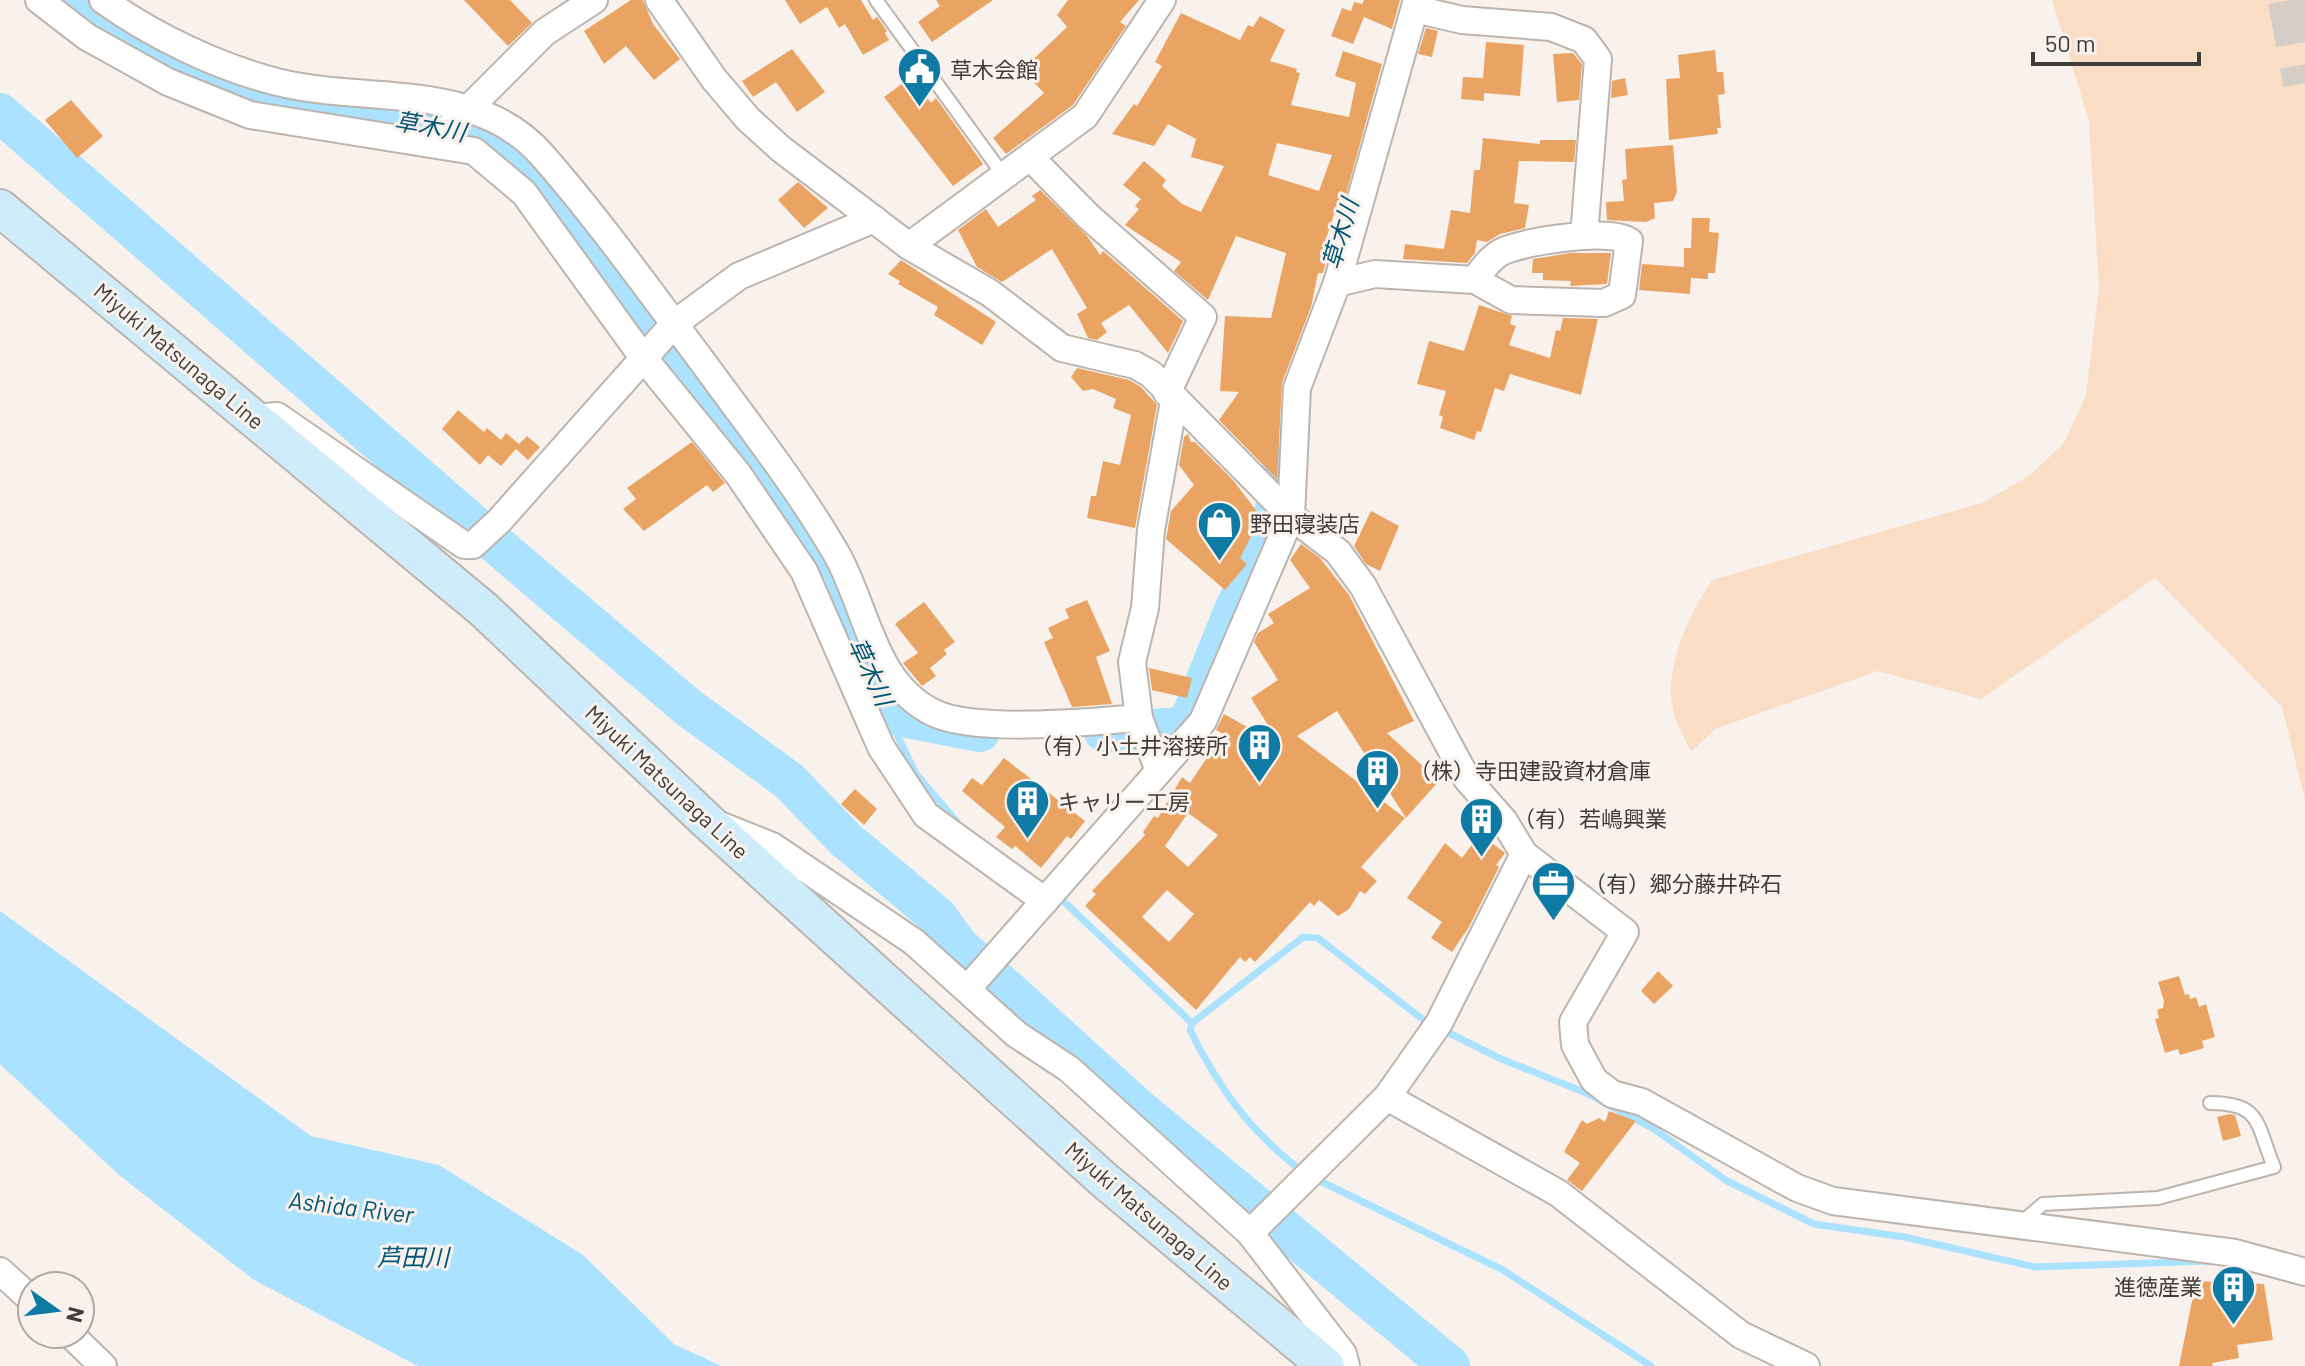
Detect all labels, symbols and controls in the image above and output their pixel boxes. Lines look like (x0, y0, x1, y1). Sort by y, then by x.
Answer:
scale bar (2033, 16, 2199, 66)
text: 50 m (2045, 28, 2096, 57)
public building icon: 草木会館 (895, 46, 943, 109)
place label: 草木会館 (950, 56, 1038, 82)
water label: 草木川 (392, 105, 471, 147)
water label: 草木川 (1316, 192, 1364, 272)
street label: Miyuki Matsunaga Line (89, 277, 270, 434)
shop icon: 野田寝装店 (1195, 500, 1243, 563)
place label: 野田寝装店 (1250, 510, 1360, 536)
water label: 草木川 (843, 633, 901, 713)
street label: Miyuki Matsunaga Line (581, 699, 755, 864)
building icon: （有）小土井溶接所 (1235, 722, 1283, 785)
place label: （有）小土井溶接所 (1030, 732, 1228, 758)
building icon: （株）寺田建設資材倉庫 (1354, 747, 1402, 810)
place label: （株）寺田建設資材倉庫 (1409, 757, 1651, 783)
building icon: キャリー工房 (1003, 778, 1051, 841)
place label: キャリー工房 (1058, 788, 1190, 814)
building icon: （有）若嶋興業 (1458, 795, 1506, 858)
place label: （有）若嶋興業 (1513, 805, 1667, 831)
office icon: （有）郷分藤井砕石 (1529, 860, 1577, 923)
place label: （有）郷分藤井砕石 (1584, 870, 1782, 896)
street label: Miyuki Matsunaga Line (1061, 1135, 1239, 1295)
water label: Ashida River (287, 1184, 417, 1229)
water label: 芦田川 (377, 1242, 452, 1271)
building icon: 進徳産業 (2209, 1263, 2257, 1326)
north arrow (16, 1270, 96, 1350)
place label: 進徳産業 (2114, 1273, 2202, 1299)
text: N (62, 1305, 91, 1325)

